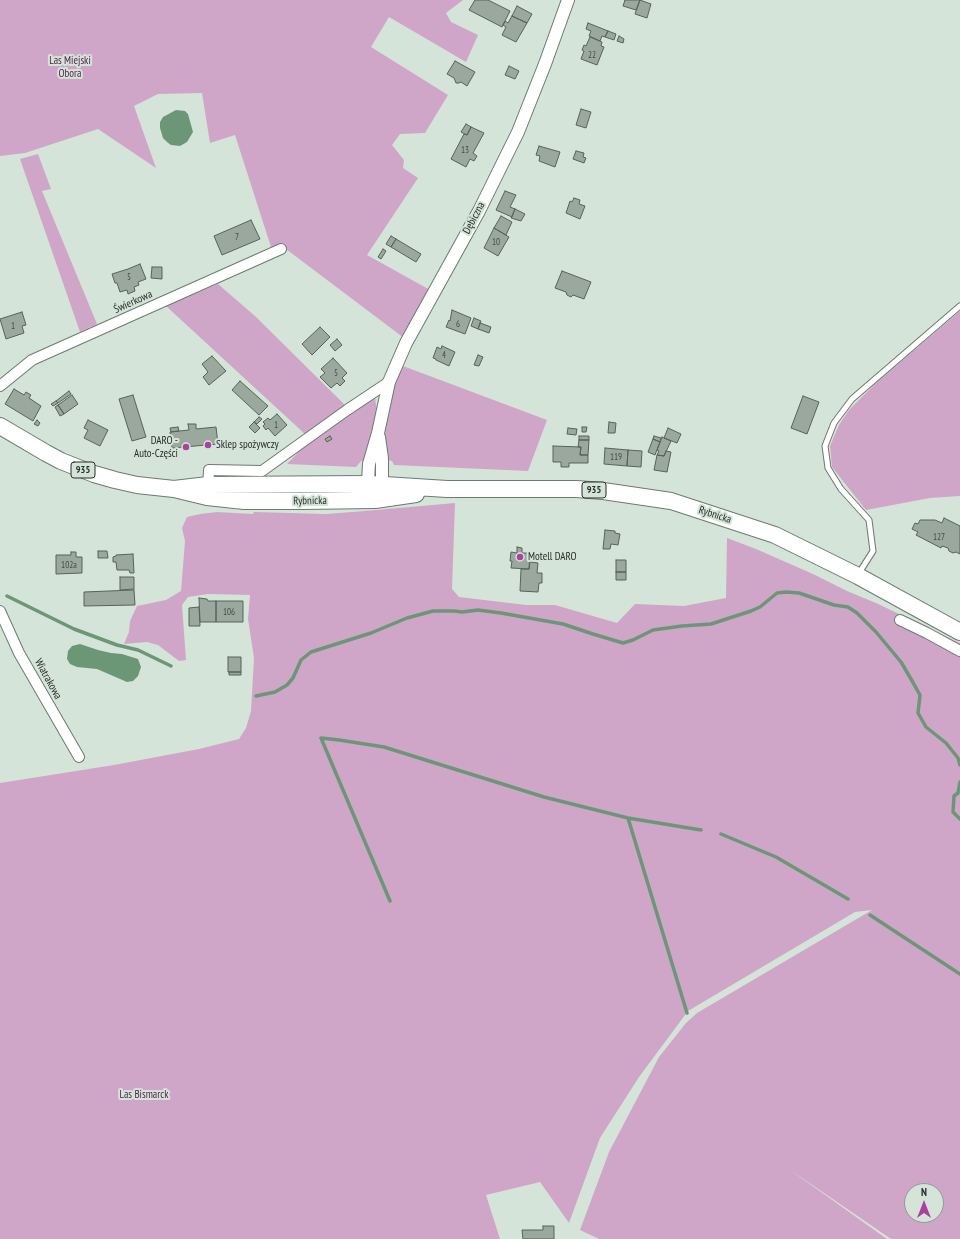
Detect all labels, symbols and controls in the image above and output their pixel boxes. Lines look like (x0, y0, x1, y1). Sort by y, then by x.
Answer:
house number: 22 (588, 50, 596, 60)
park label: Las Miejski Obora (49, 54, 91, 80)
house number: 13 (461, 145, 469, 155)
street label: Dębiczna (460, 200, 488, 236)
house number: 7 (235, 232, 239, 242)
house number: 10 (492, 237, 500, 247)
house number: 5 (127, 272, 131, 282)
street label: Świerkowa (112, 288, 154, 316)
house number: 6 (456, 319, 460, 329)
house number: 1 (11, 321, 15, 331)
house number: 4 (442, 350, 446, 360)
house number: 5 (334, 368, 338, 378)
house number: 1 (274, 420, 278, 430)
place label: DARO - Auto-Części (134, 434, 178, 460)
place label: Sklep spożywczy (216, 438, 279, 452)
marker: Sklep spożywczy (203, 440, 213, 450)
marker: DARO - Auto-Części (181, 442, 191, 452)
house number: 119 (610, 452, 622, 462)
road number: 935 (71, 462, 95, 478)
road number: 935 (582, 482, 606, 498)
street label: Rybnicka (293, 494, 327, 508)
street label: Rybnicka (697, 504, 733, 526)
house number: 127 (933, 532, 945, 542)
place label: Motell DARO (528, 550, 576, 564)
marker: Motell DARO (515, 552, 525, 562)
house number: 102a (61, 560, 77, 570)
house number: 106 (223, 607, 235, 617)
street label: Wiatrakowa (31, 656, 65, 702)
park label: Las Bismarck (120, 1088, 168, 1102)
north arrow (904, 1183, 944, 1223)
text: N (921, 1185, 927, 1199)

